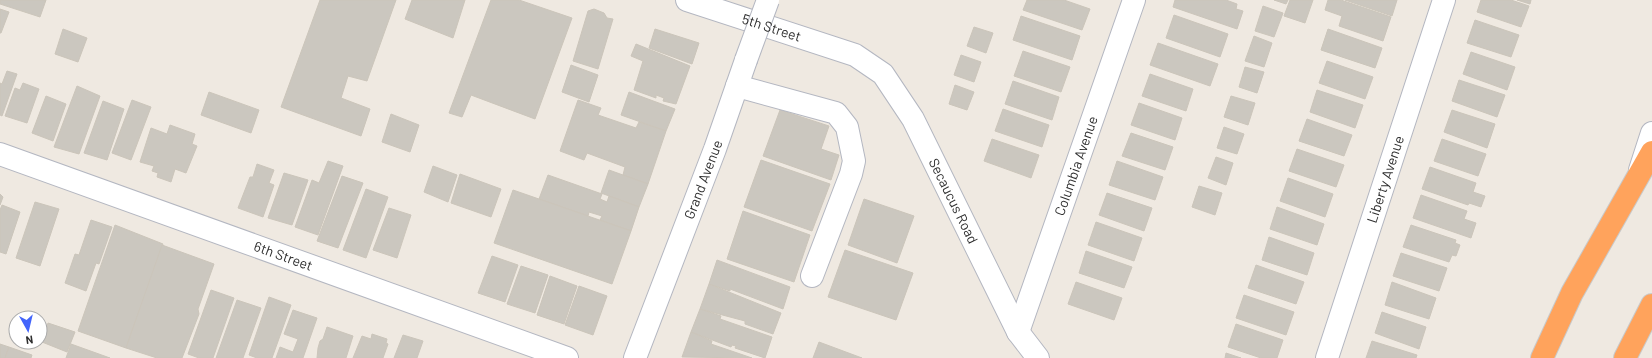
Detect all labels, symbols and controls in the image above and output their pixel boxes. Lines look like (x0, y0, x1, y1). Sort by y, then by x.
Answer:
street label: 5th Street (740, 10, 803, 45)
street label: Columbia Avenue (1050, 114, 1101, 218)
street label: Liberty Avenue (1363, 133, 1407, 225)
street label: Grand Avenue (680, 138, 725, 221)
street label: Secaucus Road (926, 155, 982, 246)
street label: 6th Street (252, 237, 315, 274)
north arrow (8, 310, 48, 350)
text: N (25, 333, 34, 347)

